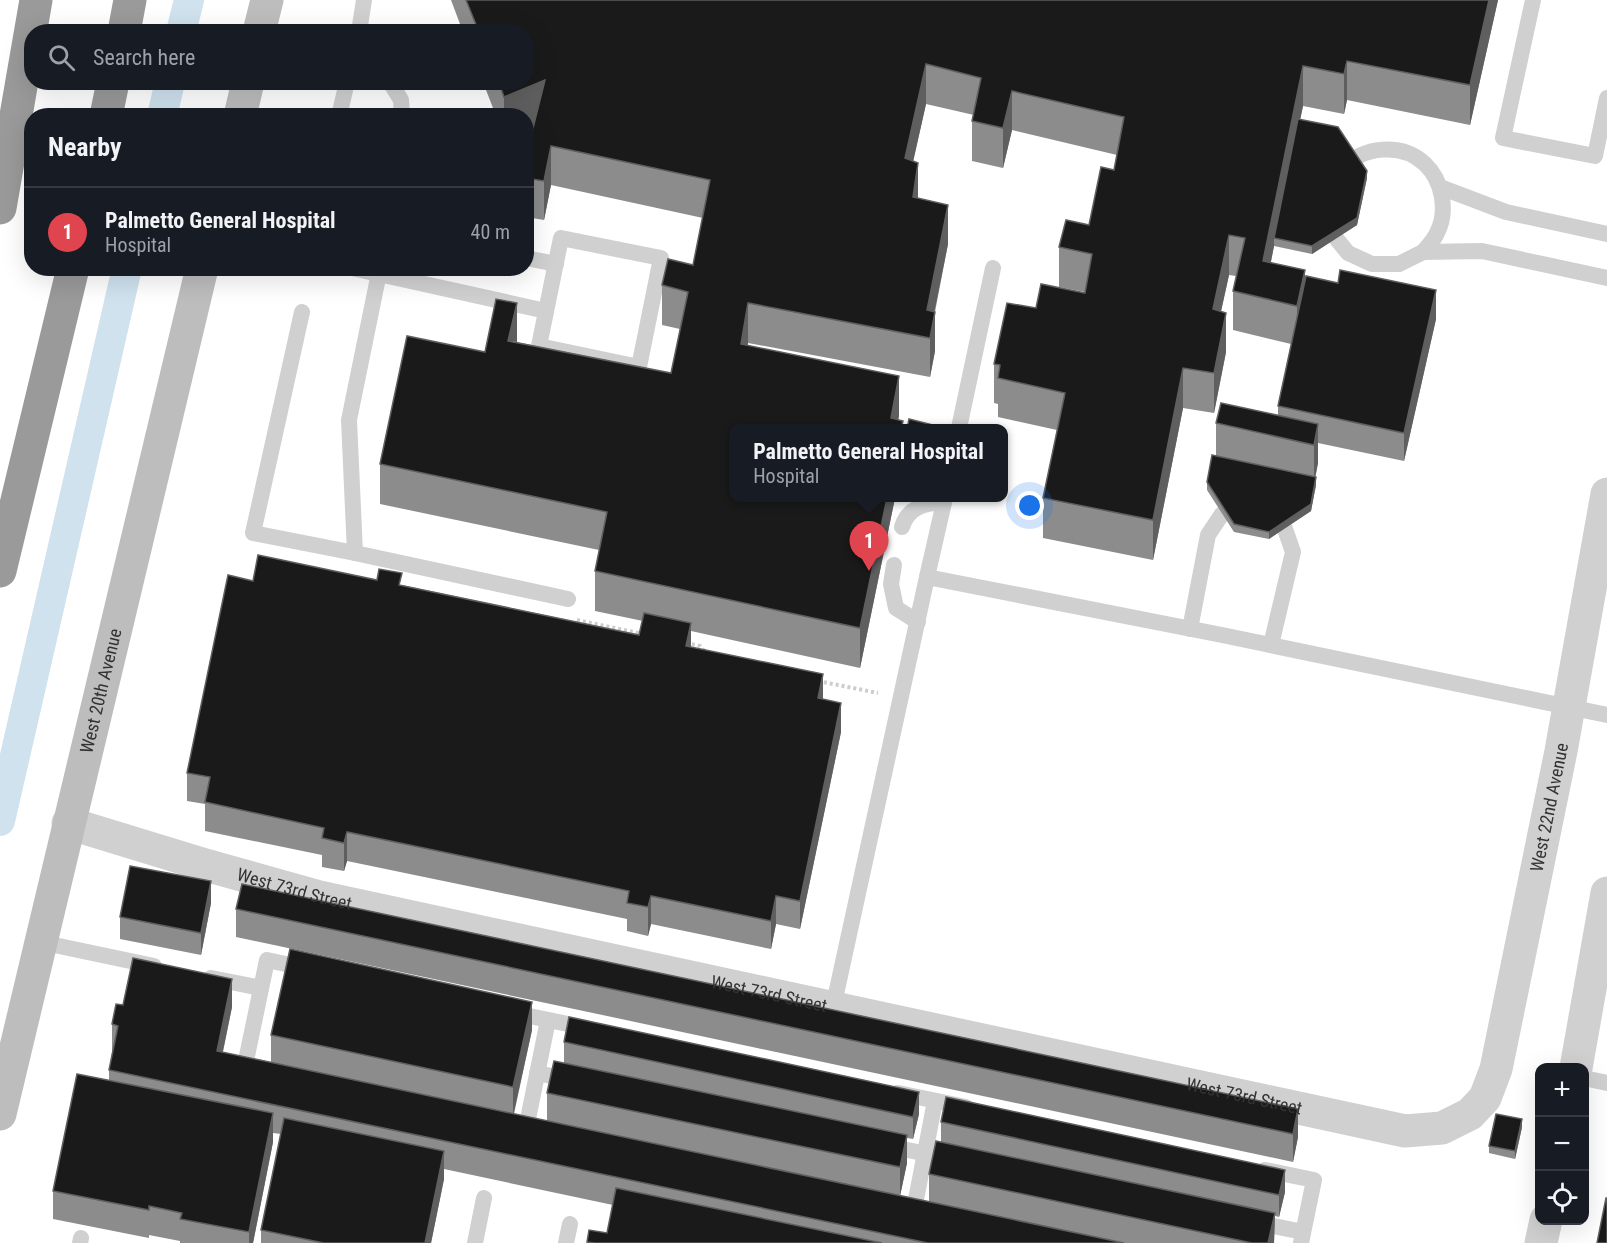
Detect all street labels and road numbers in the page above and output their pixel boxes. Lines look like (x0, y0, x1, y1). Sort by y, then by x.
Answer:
street label: West 20th Avenue (76, 626, 126, 755)
street label: West 22nd Avenue (1526, 741, 1572, 874)
street label: West 73rd Street (235, 863, 354, 914)
street label: West 73rd Street (709, 971, 829, 1016)
street label: West 73rd Street (1184, 1073, 1304, 1119)

